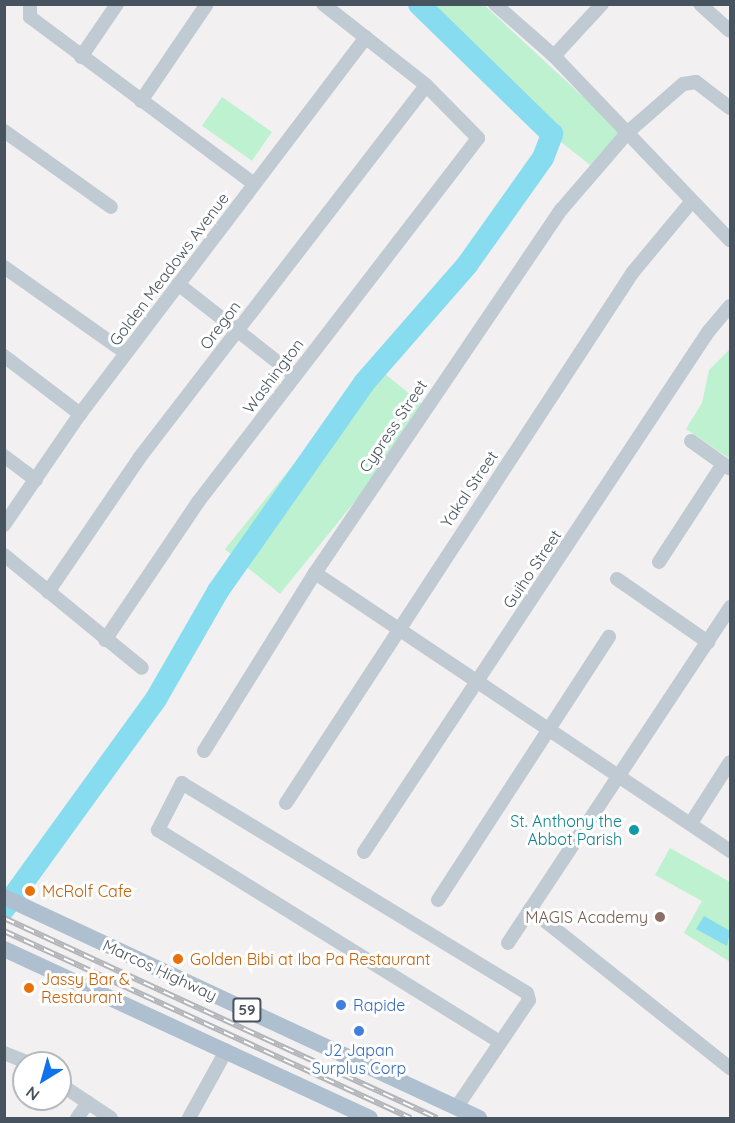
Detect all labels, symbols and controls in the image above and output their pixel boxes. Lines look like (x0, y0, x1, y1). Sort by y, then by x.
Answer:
street label: Golden Meadows Avenue (105, 189, 233, 349)
street label: Oregon (196, 297, 244, 353)
street label: Washington (239, 335, 307, 417)
street label: Cypress Street (355, 376, 431, 476)
street label: Yakal Street (436, 447, 502, 531)
street label: Guiho Street (499, 526, 565, 612)
place label: St. Anthony the Abbot Parish (510, 811, 622, 849)
marker: St. Anthony the Abbot Parish (627, 823, 641, 837)
place label: McRolf Cafe (42, 881, 132, 901)
marker: McRolf Cafe (23, 884, 37, 898)
place label: MAGIS Academy (525, 907, 648, 927)
marker: MAGIS Academy (653, 910, 667, 924)
street label: Marcos Highway (100, 935, 220, 1005)
place label: Golden Bibi at Iba Pa Restaurant (190, 949, 430, 969)
marker: Golden Bibi at Iba Pa Restaurant (171, 952, 185, 966)
place label: Jassy Bar & Restaurant (41, 969, 130, 1007)
marker: Jassy Bar & Restaurant (22, 981, 36, 995)
place label: Rapide (353, 995, 405, 1015)
road number: 59 (232, 998, 262, 1022)
marker: Rapide (334, 998, 348, 1012)
marker: J2 Japan Surplus Corp (352, 1024, 366, 1038)
place label: J2 Japan Surplus Corp (312, 1040, 406, 1078)
north arrow (12, 1051, 72, 1111)
text: N (22, 1082, 43, 1105)

